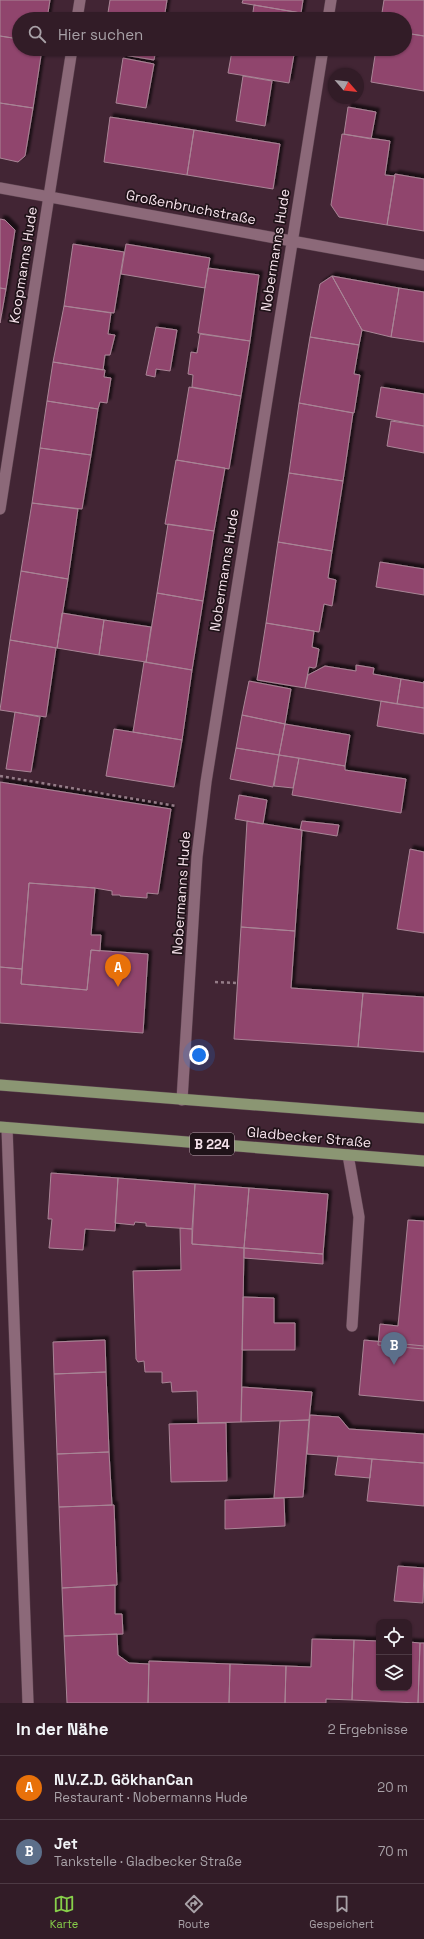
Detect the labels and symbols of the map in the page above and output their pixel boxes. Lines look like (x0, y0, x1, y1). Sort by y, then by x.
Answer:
north arrow (328, 68, 364, 104)
street label: Großenbruchstraße (124, 186, 258, 228)
street label: Nobermanns Hude (256, 187, 294, 313)
street label: Koopmanns Hude (5, 205, 41, 325)
street label: Nobermanns Hude (205, 507, 243, 633)
street label: Nobermanns Hude (168, 831, 194, 955)
pin: A (105, 954, 131, 987)
your location (189, 1045, 209, 1065)
street label: Gladbecker Straße (246, 1123, 372, 1151)
road number: B 224 (190, 1133, 234, 1155)
pin: B (381, 1332, 407, 1365)

